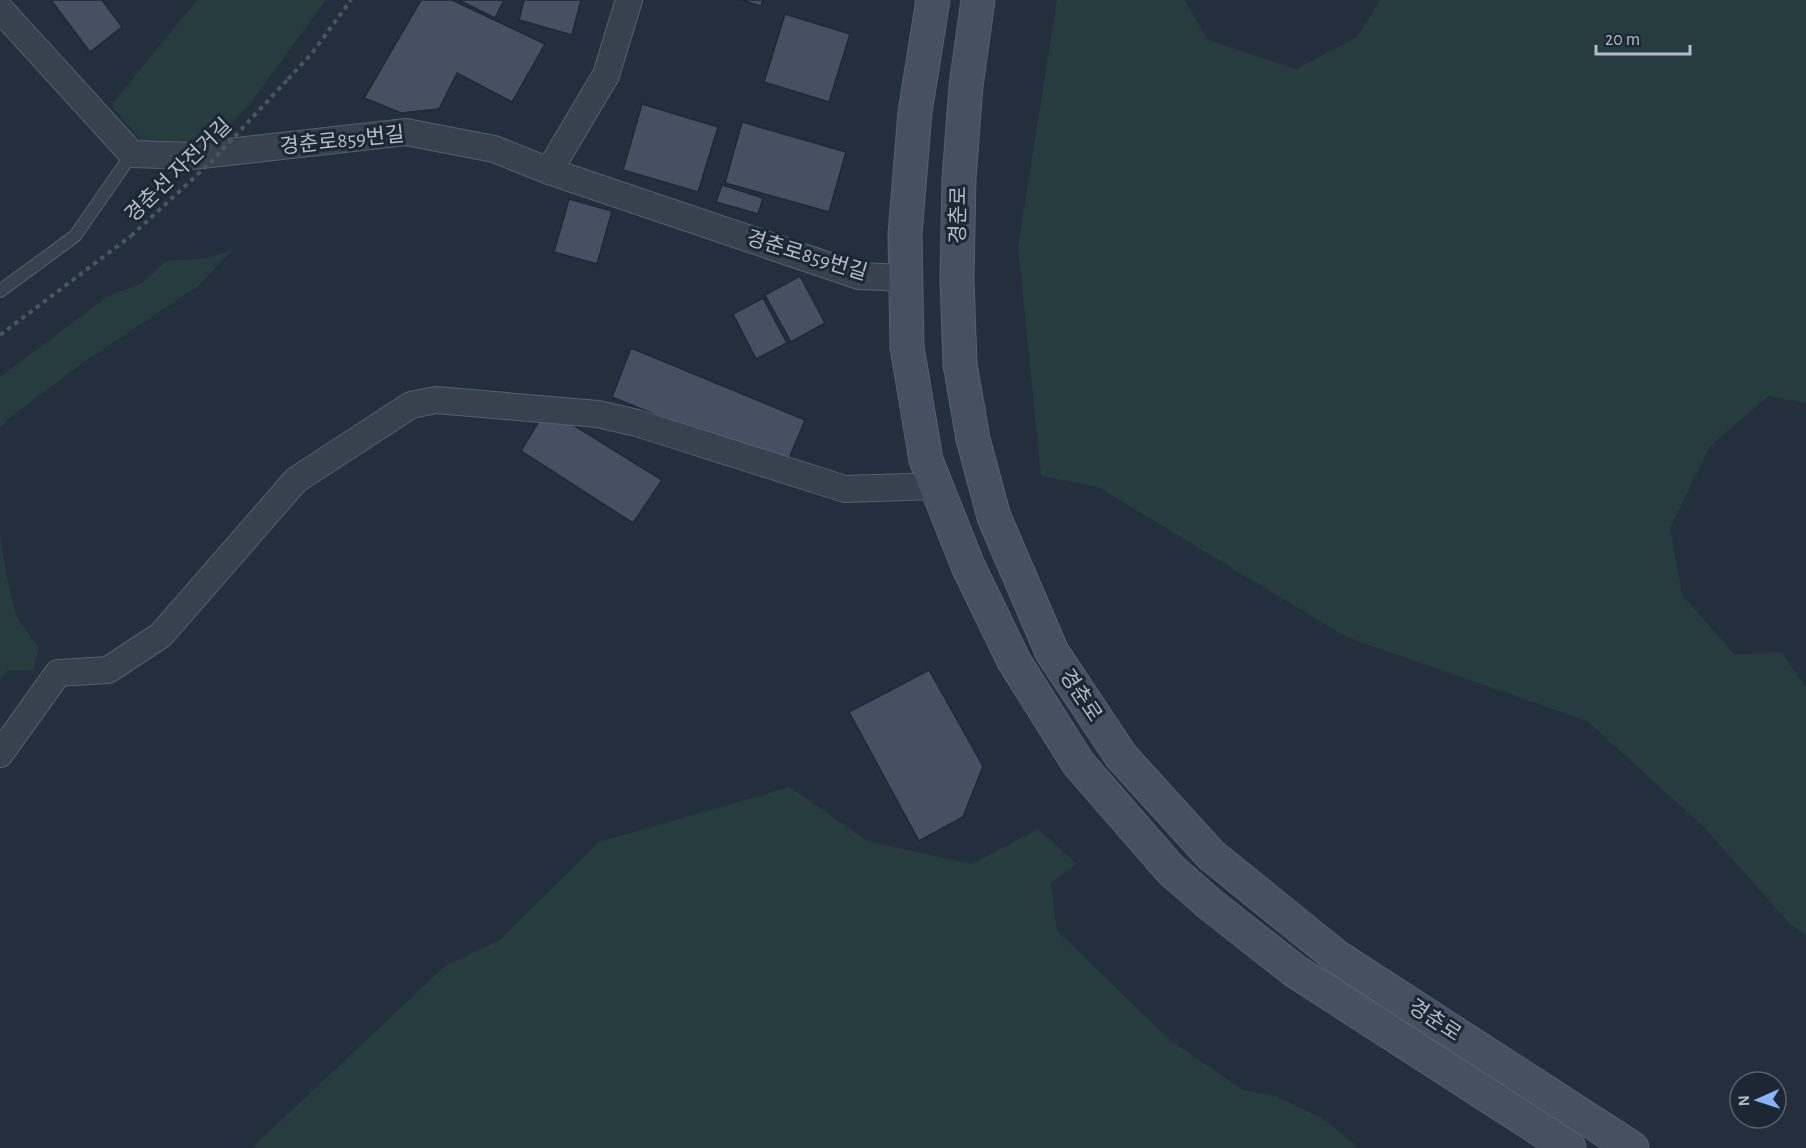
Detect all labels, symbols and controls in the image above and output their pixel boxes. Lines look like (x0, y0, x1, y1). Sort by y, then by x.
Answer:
scale bar (1596, 18, 1690, 56)
text: 20 m (1605, 31, 1640, 49)
street label: 경춘선 자전거길 (120, 114, 236, 226)
street label: 경춘로859번길 (279, 123, 405, 157)
street label: 경춘로 (946, 186, 970, 244)
street label: 경춘로859번길 (744, 226, 870, 284)
street label: 경춘로 (1056, 665, 1106, 725)
street label: 경춘로 (1405, 995, 1465, 1045)
north arrow (1728, 1070, 1788, 1130)
text: N (1736, 1095, 1752, 1107)

